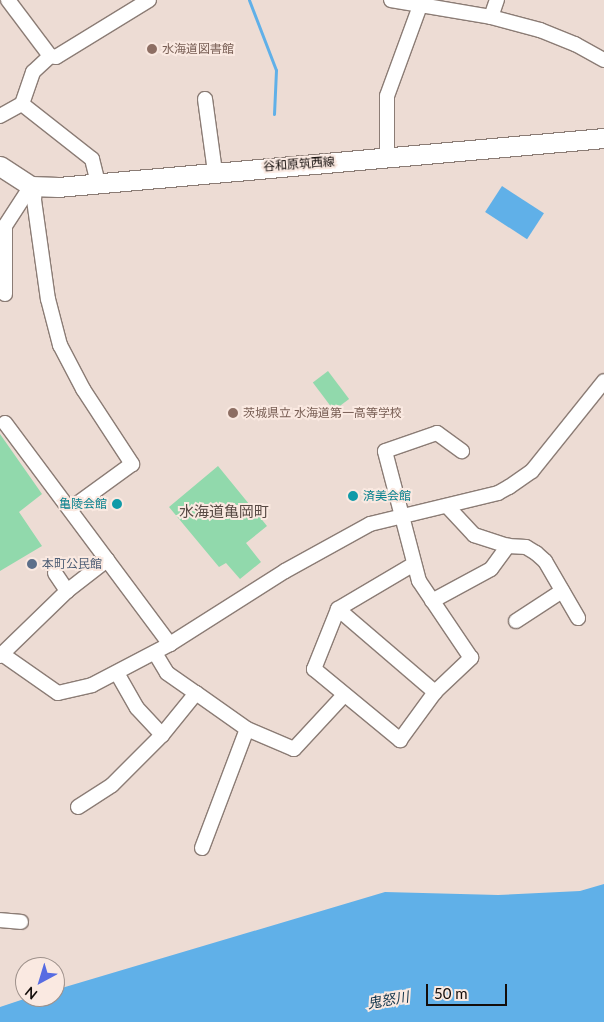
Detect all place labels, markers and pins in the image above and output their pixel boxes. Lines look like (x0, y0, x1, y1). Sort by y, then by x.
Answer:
place label: 水海道図書館 (162, 42, 234, 56)
marker: 水海道図書館 (146, 43, 158, 55)
place label: 茨城県立 水海道第一高等学校 (243, 406, 402, 420)
marker: 茨城県立 水海道第一高等学校 (227, 407, 239, 419)
place label: 済美会館 (363, 489, 411, 503)
marker: 済美会館 (347, 490, 359, 502)
place label: 亀陵会館 (59, 497, 107, 511)
marker: 亀陵会館 (111, 498, 123, 510)
place label: 本町公民館 (42, 557, 102, 571)
marker: 本町公民館 (26, 558, 38, 570)

